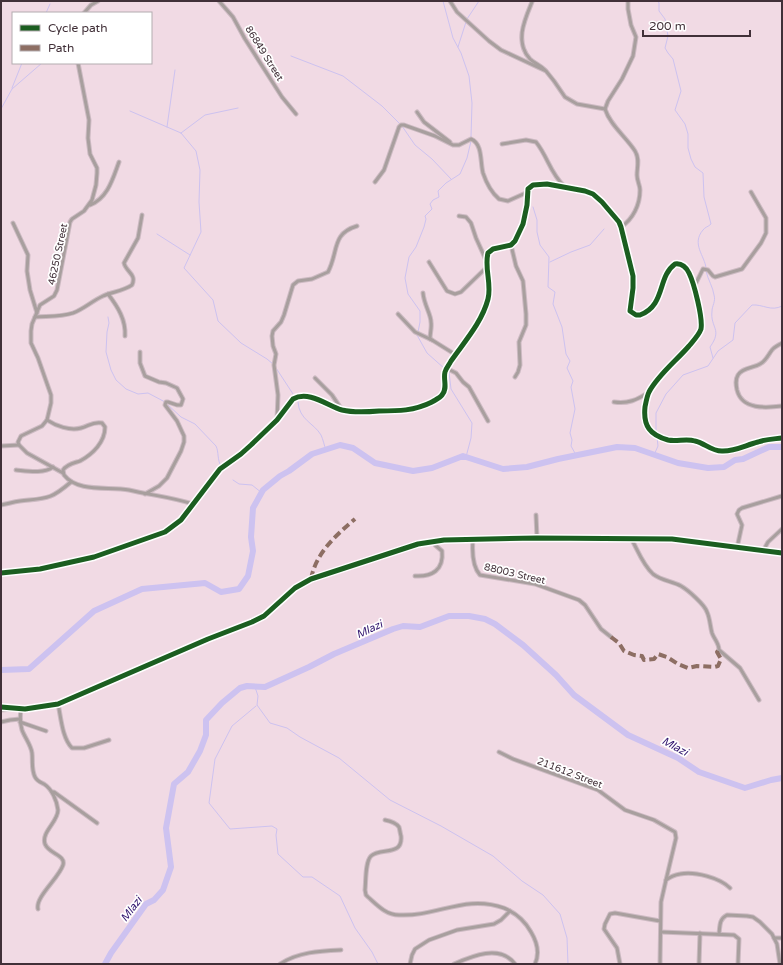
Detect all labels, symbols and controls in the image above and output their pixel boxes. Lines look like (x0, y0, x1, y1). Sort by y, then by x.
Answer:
legend (12, 12, 152, 64)
scale bar (643, 12, 750, 38)
text: 200 m (649, 19, 686, 33)
text: Cycle path (48, 21, 107, 35)
street label: 86849 Street (242, 24, 286, 83)
text: Path (48, 41, 74, 55)
street label: 46250 Street (46, 222, 70, 286)
street label: 88003 Street (483, 561, 547, 587)
water label: Mlazi (354, 617, 386, 641)
water label: Mlazi (660, 734, 691, 759)
street label: 211612 Street (535, 755, 604, 791)
water label: Mlazi (118, 893, 146, 924)

